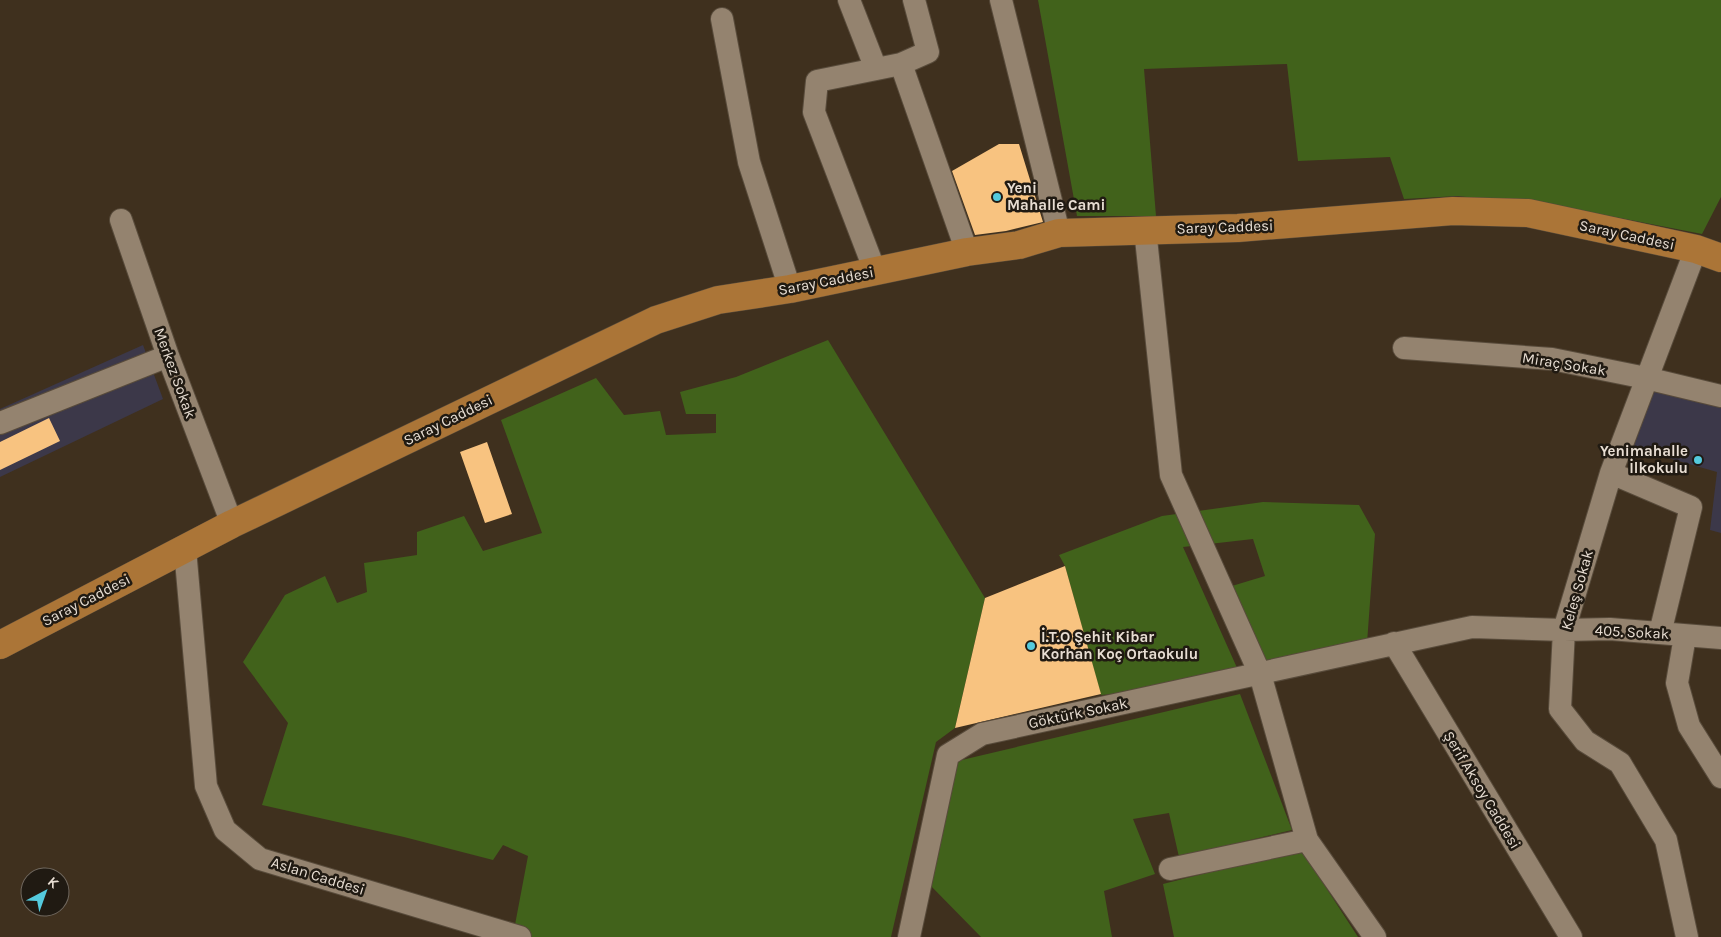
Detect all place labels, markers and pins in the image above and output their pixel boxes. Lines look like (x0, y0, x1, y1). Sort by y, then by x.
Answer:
place label: Yeni Mahalle Cami (1007, 179, 1105, 214)
marker: Yeni Mahalle Cami (991, 191, 1003, 203)
place label: Yenimahalle İlkokulu (1600, 442, 1688, 477)
marker: Yenimahalle İlkokulu (1692, 454, 1704, 466)
place label: İ.T.O Şehit Kibar Korhan Koç Ortaokulu (1041, 627, 1198, 663)
marker: İ.T.O Şehit Kibar Korhan Koç Ortaokulu (1025, 640, 1037, 652)

